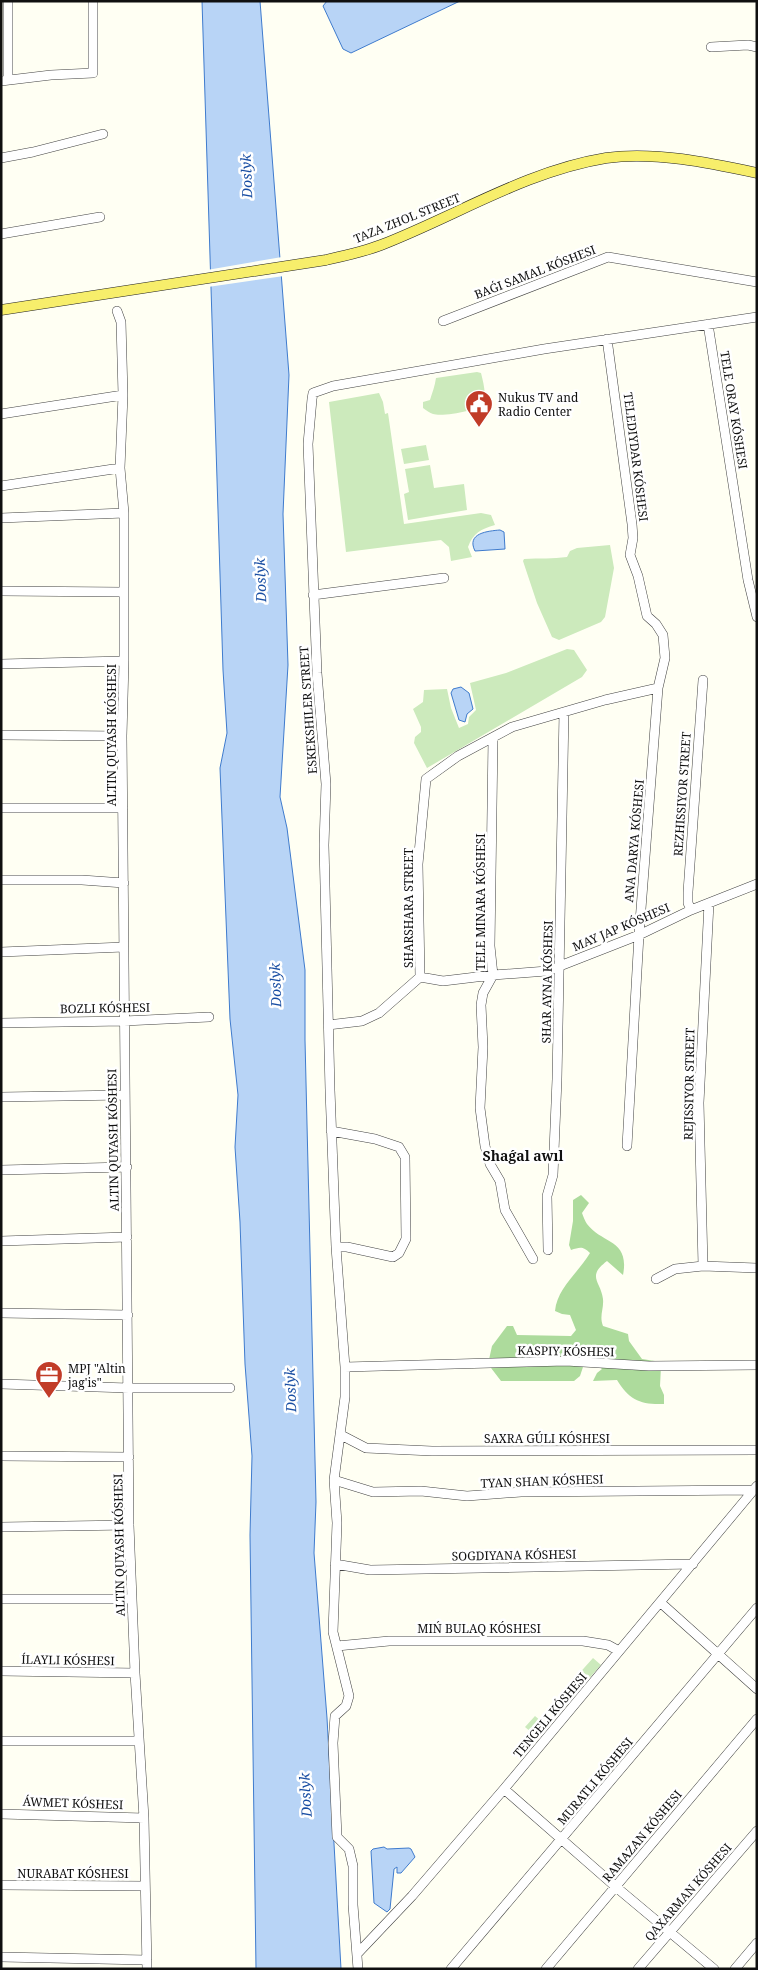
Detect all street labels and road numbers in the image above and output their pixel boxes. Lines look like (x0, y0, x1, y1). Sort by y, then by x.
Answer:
street label: TAZA ZHOL STREET (351, 189, 463, 247)
street label: BAǴI SAMAL KÓSHESI (472, 241, 598, 303)
street label: TELE ORAY KÓSHESI (716, 350, 752, 470)
street label: TELEDIYDAR KÓSHESI (620, 392, 652, 522)
street label: ESKEKSHILER STREET (295, 645, 321, 775)
street label: ALTIN QUYASH KÓSHESI (103, 664, 120, 806)
street label: REZHISSIYOR STREET (669, 731, 695, 857)
street label: ANA DARYA KÓSHESI (620, 779, 648, 903)
street label: TELE MINARA KÓSHESI (472, 833, 489, 971)
street label: SHARSHARA STREET (400, 847, 417, 968)
street label: MAY JAP KÓSHESI (570, 899, 672, 955)
street label: SHAR AYNA KÓSHESI (537, 920, 557, 1044)
street label: BOZLI KÓSHESI (60, 999, 150, 1017)
street label: REJISSIYOR STREET (680, 1027, 698, 1140)
street label: ALTIN QUYASH KÓSHESI (103, 1069, 123, 1211)
street label: KASPIY KÓSHESI (517, 1342, 615, 1360)
street label: SAXRA GÚLI KÓSHESI (484, 1430, 610, 1447)
street label: TYAN SHAN KÓSHESI (480, 1470, 604, 1492)
street label: ALTIN QUYASH KÓSHESI (109, 1474, 129, 1616)
street label: SOGDIYANA KÓSHESI (452, 1545, 576, 1565)
street label: MIŃ BULAQ KÓSHESI (417, 1620, 541, 1637)
street label: ÍLAYLI KÓSHESI (21, 1651, 115, 1669)
street label: TENGELI KÓSHESI (509, 1669, 591, 1761)
street label: MURATLI KÓSHESI (553, 1734, 637, 1828)
street label: RAMAZAN KÓSHESI (598, 1786, 686, 1886)
street label: ÁWMET KÓSHESI (22, 1793, 124, 1813)
street label: QAXARMAN KÓSHESI (641, 1839, 735, 1945)
street label: NURABAT KÓSHESI (17, 1865, 129, 1882)

